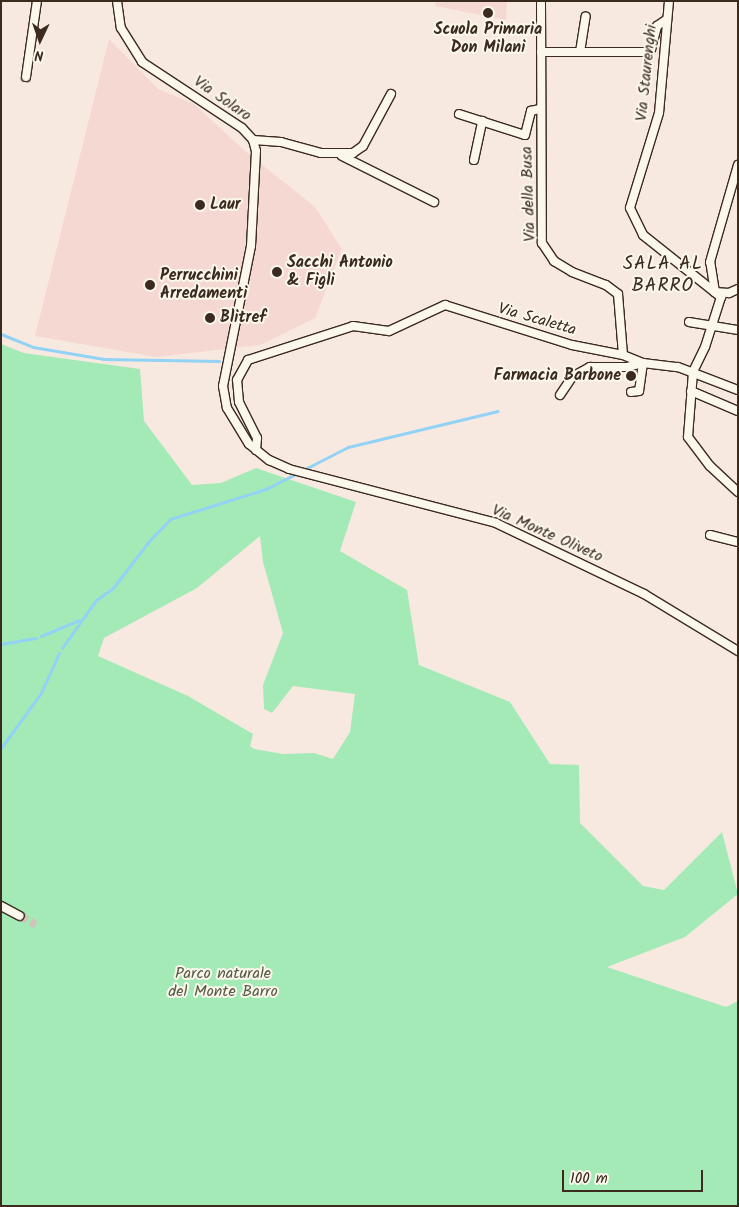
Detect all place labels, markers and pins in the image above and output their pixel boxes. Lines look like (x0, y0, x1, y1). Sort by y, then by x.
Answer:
marker: Scuola Primaria Don Milani (482, 7, 494, 19)
place label: Scuola Primaria Don Milani (434, 20, 542, 58)
place label: Laur (210, 195, 240, 215)
marker: Laur (194, 199, 206, 211)
place label: Sacchi Antonio & Figli (287, 253, 393, 291)
place label: Perrucchini Arredamenti (160, 266, 247, 304)
marker: Sacchi Antonio & Figli (271, 266, 283, 278)
marker: Perrucchini Arredamenti (144, 279, 156, 291)
place label: Blitref (220, 308, 266, 328)
marker: Blitref (204, 312, 216, 324)
place label: Farmacia Barbone (494, 366, 621, 386)
marker: Farmacia Barbone (625, 370, 637, 382)

